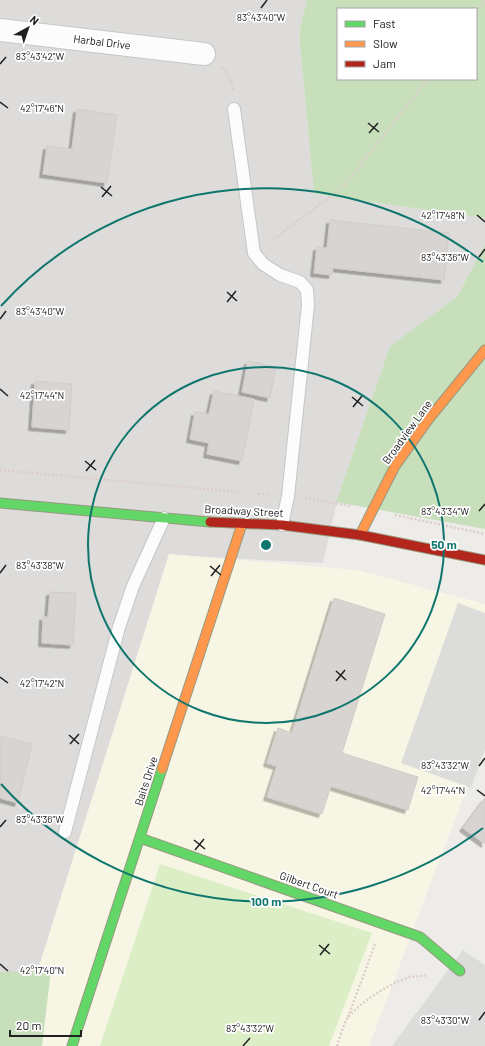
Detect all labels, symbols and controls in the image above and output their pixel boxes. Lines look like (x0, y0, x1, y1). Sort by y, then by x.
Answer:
north arrow (8, 8, 48, 48)
legend (337, 8, 477, 80)
text: 83°43'40"W (237, 11, 286, 23)
text: N (28, 13, 42, 27)
text: Fast (373, 16, 396, 30)
street label: Harbal Drive (73, 32, 132, 51)
text: Slow (373, 36, 398, 50)
text: 83°43'42"W (16, 50, 64, 62)
text: Jam (373, 56, 396, 70)
text: 42°17'46"N (20, 102, 64, 114)
text: 42°17'48"N (421, 209, 465, 221)
text: 83°43'36"W (421, 251, 469, 263)
text: 83°43'40"W (16, 305, 65, 317)
text: 42°17'44"N (20, 389, 64, 401)
street label: Broadview Lane (379, 397, 434, 466)
street label: Broadway Street (204, 502, 284, 519)
text: 83°43'34"W (421, 505, 469, 517)
text: 50 m (431, 537, 457, 551)
centre of rings (259, 538, 273, 552)
text: 83°43'38"W (16, 559, 64, 571)
text: 42°17'42"N (20, 677, 64, 689)
street label: Baits Drive (131, 754, 160, 807)
text: 83°43'32"W (421, 759, 469, 771)
text: 42°17'44"N (421, 784, 465, 796)
text: 83°43'36"W (16, 813, 64, 825)
street label: Gilbert Court (278, 868, 340, 901)
text: 100 m (251, 894, 281, 908)
text: 42°17'40"N (20, 964, 64, 976)
scale bar (10, 1012, 81, 1038)
text: 83°43'30"W (421, 1014, 469, 1026)
text: 20 m (16, 1018, 42, 1032)
text: 83°43'32"W (226, 1022, 274, 1034)

